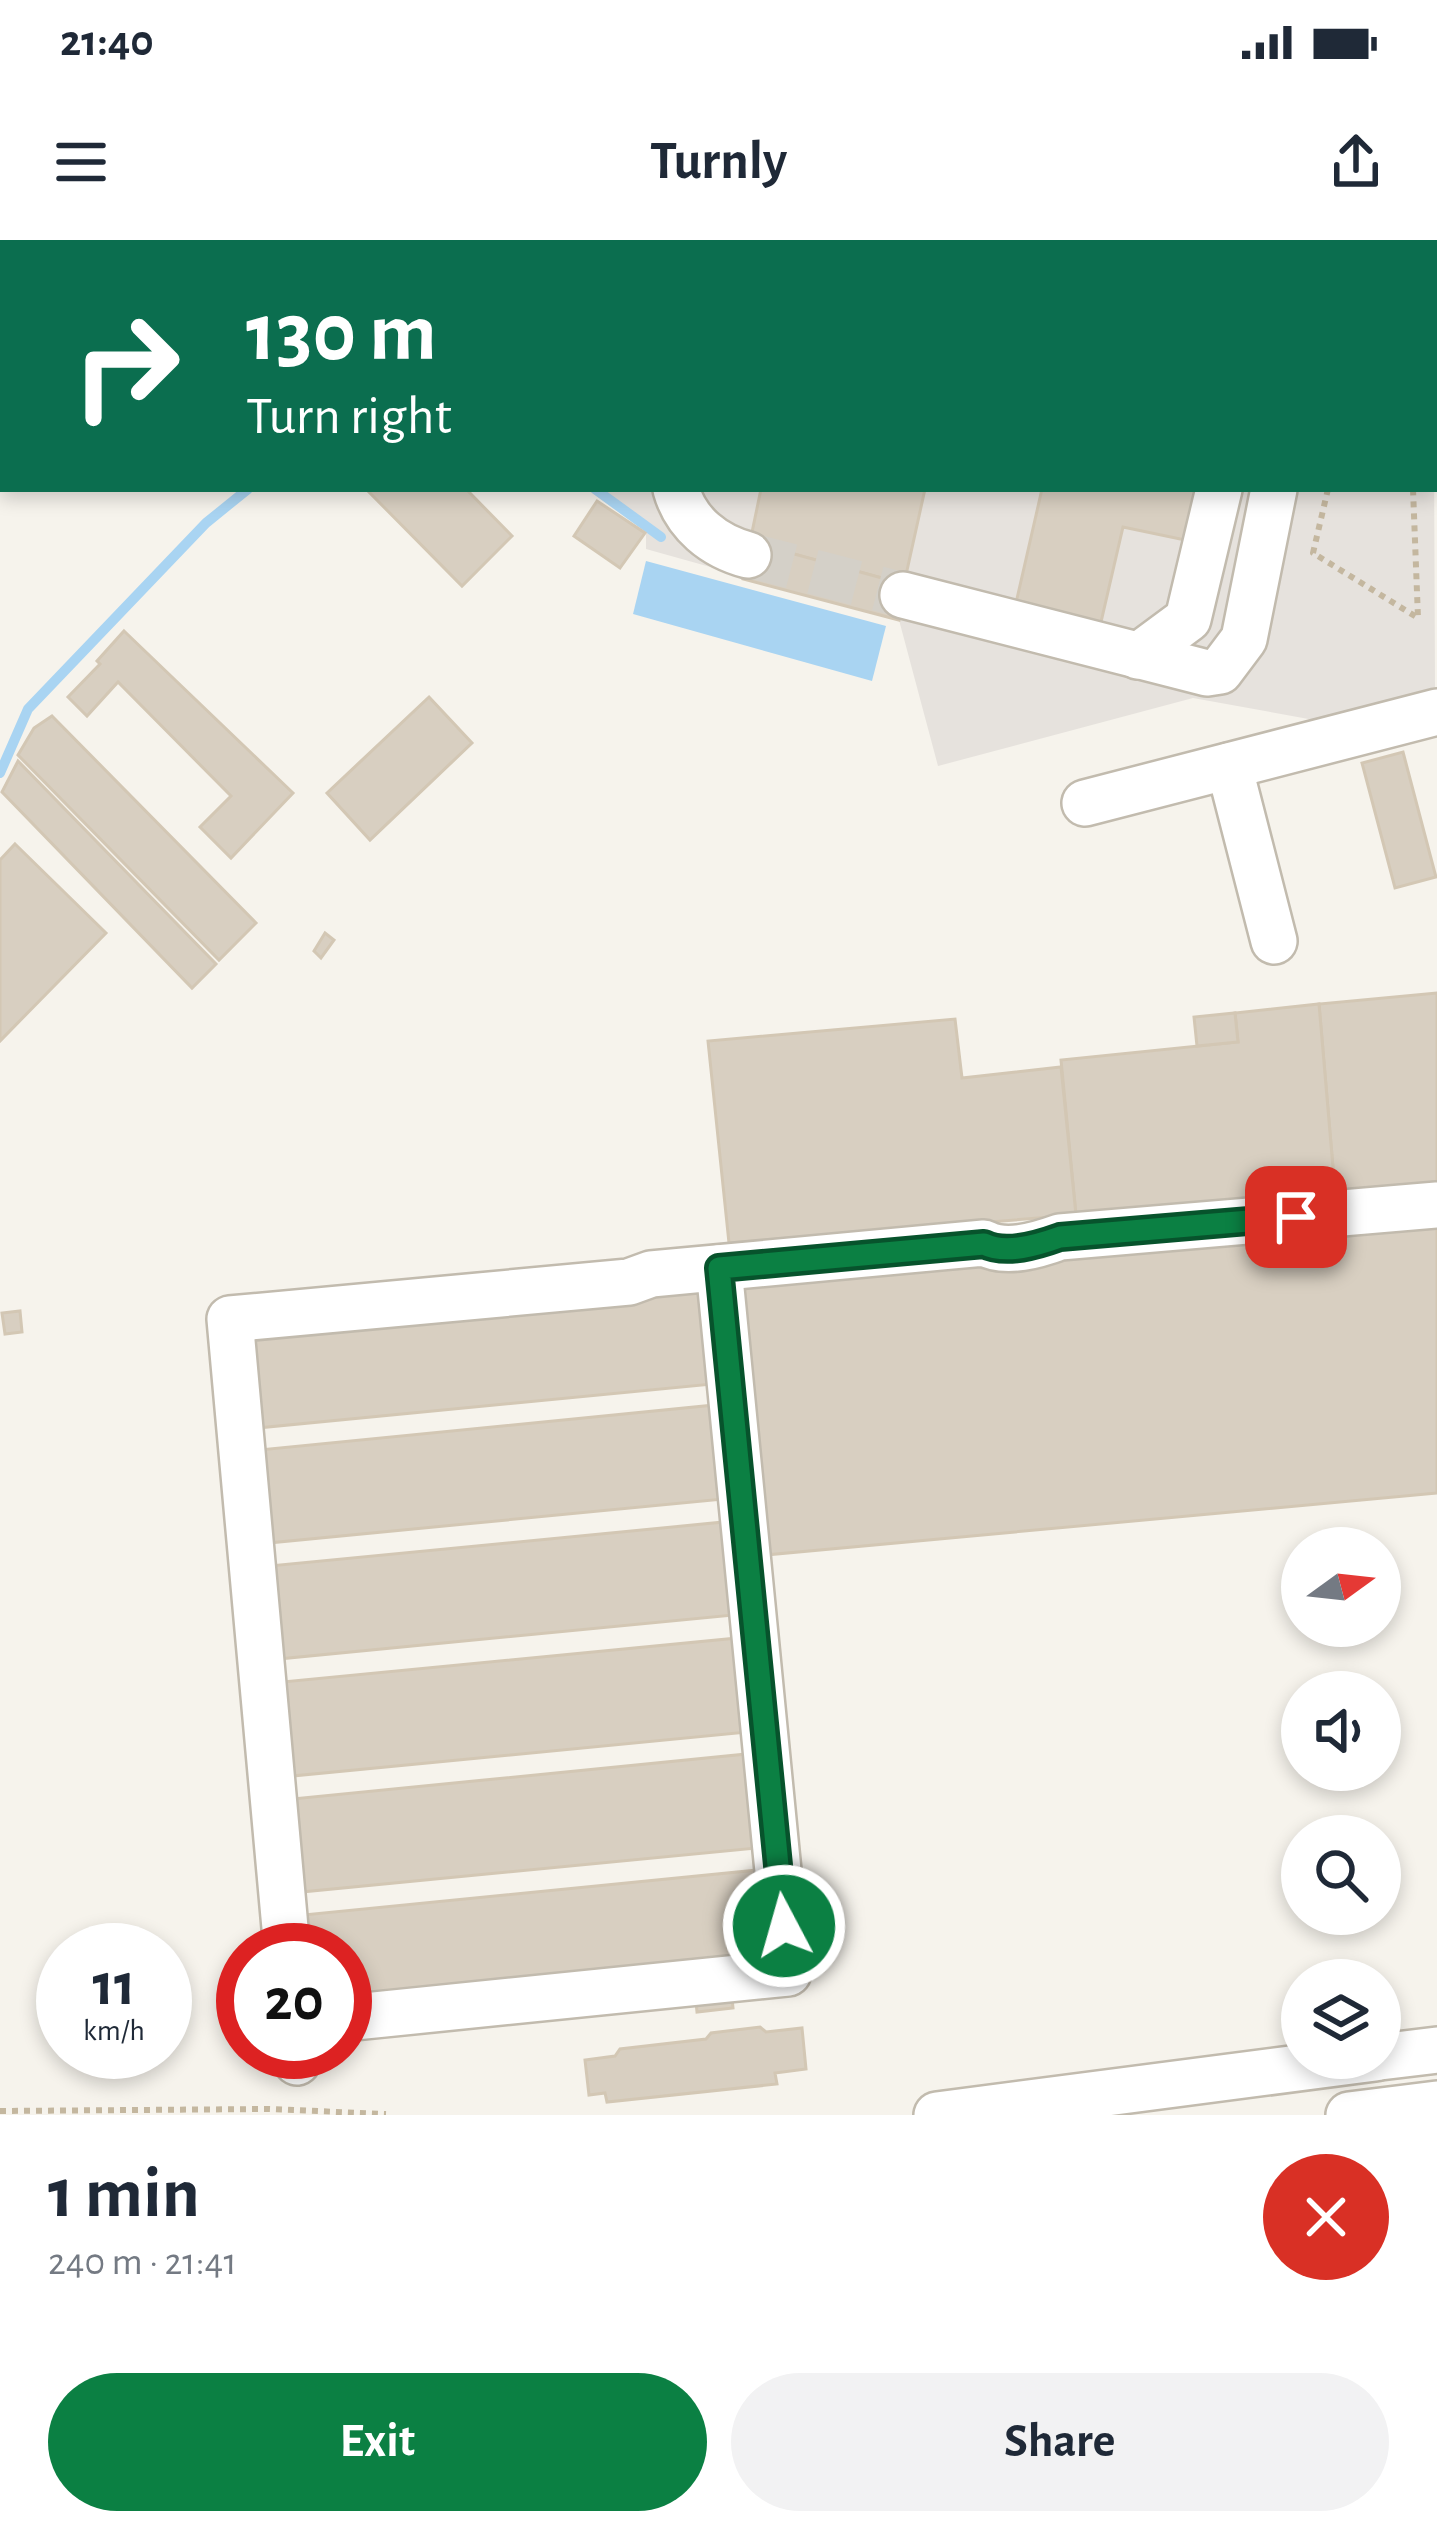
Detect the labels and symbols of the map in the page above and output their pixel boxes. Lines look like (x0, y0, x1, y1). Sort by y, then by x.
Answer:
pin (1245, 1166, 1347, 1268)
north arrow (1281, 1527, 1401, 1647)
position arrow (721, 1863, 847, 1989)
speed limit sign: 20 (216, 1923, 372, 2079)

